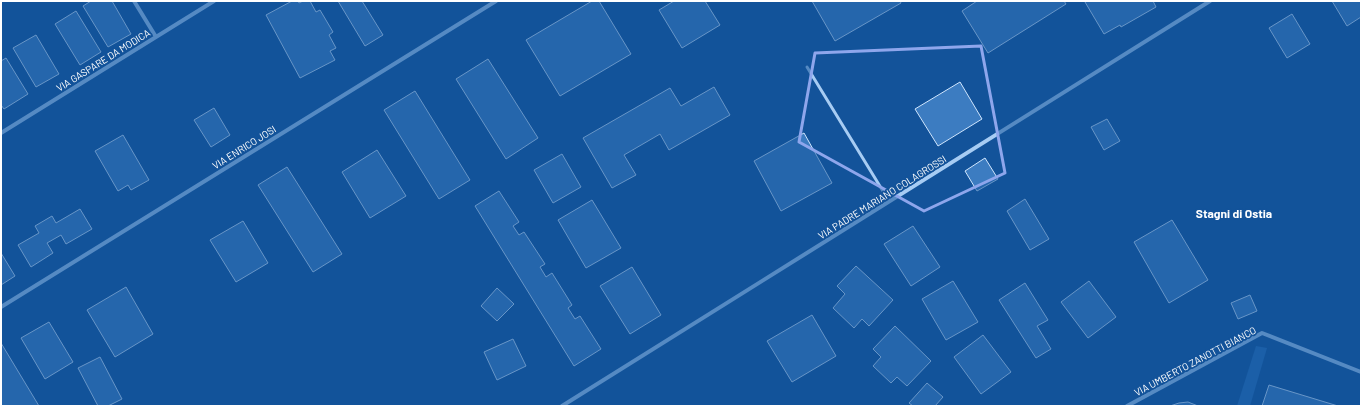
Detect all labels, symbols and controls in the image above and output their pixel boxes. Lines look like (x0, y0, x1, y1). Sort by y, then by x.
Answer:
street label: VIA GASPARE DA MODICA (54, 26, 152, 94)
street label: VIA ENRICO JOSI (210, 123, 278, 171)
street label: VIA PADRE MARIANO COLAGROSSI (816, 153, 948, 241)
district label: Stagni di Ostia (1196, 206, 1272, 220)
street label: VIA UMBERTO ZANOTTI BIANCO (1132, 324, 1258, 398)

